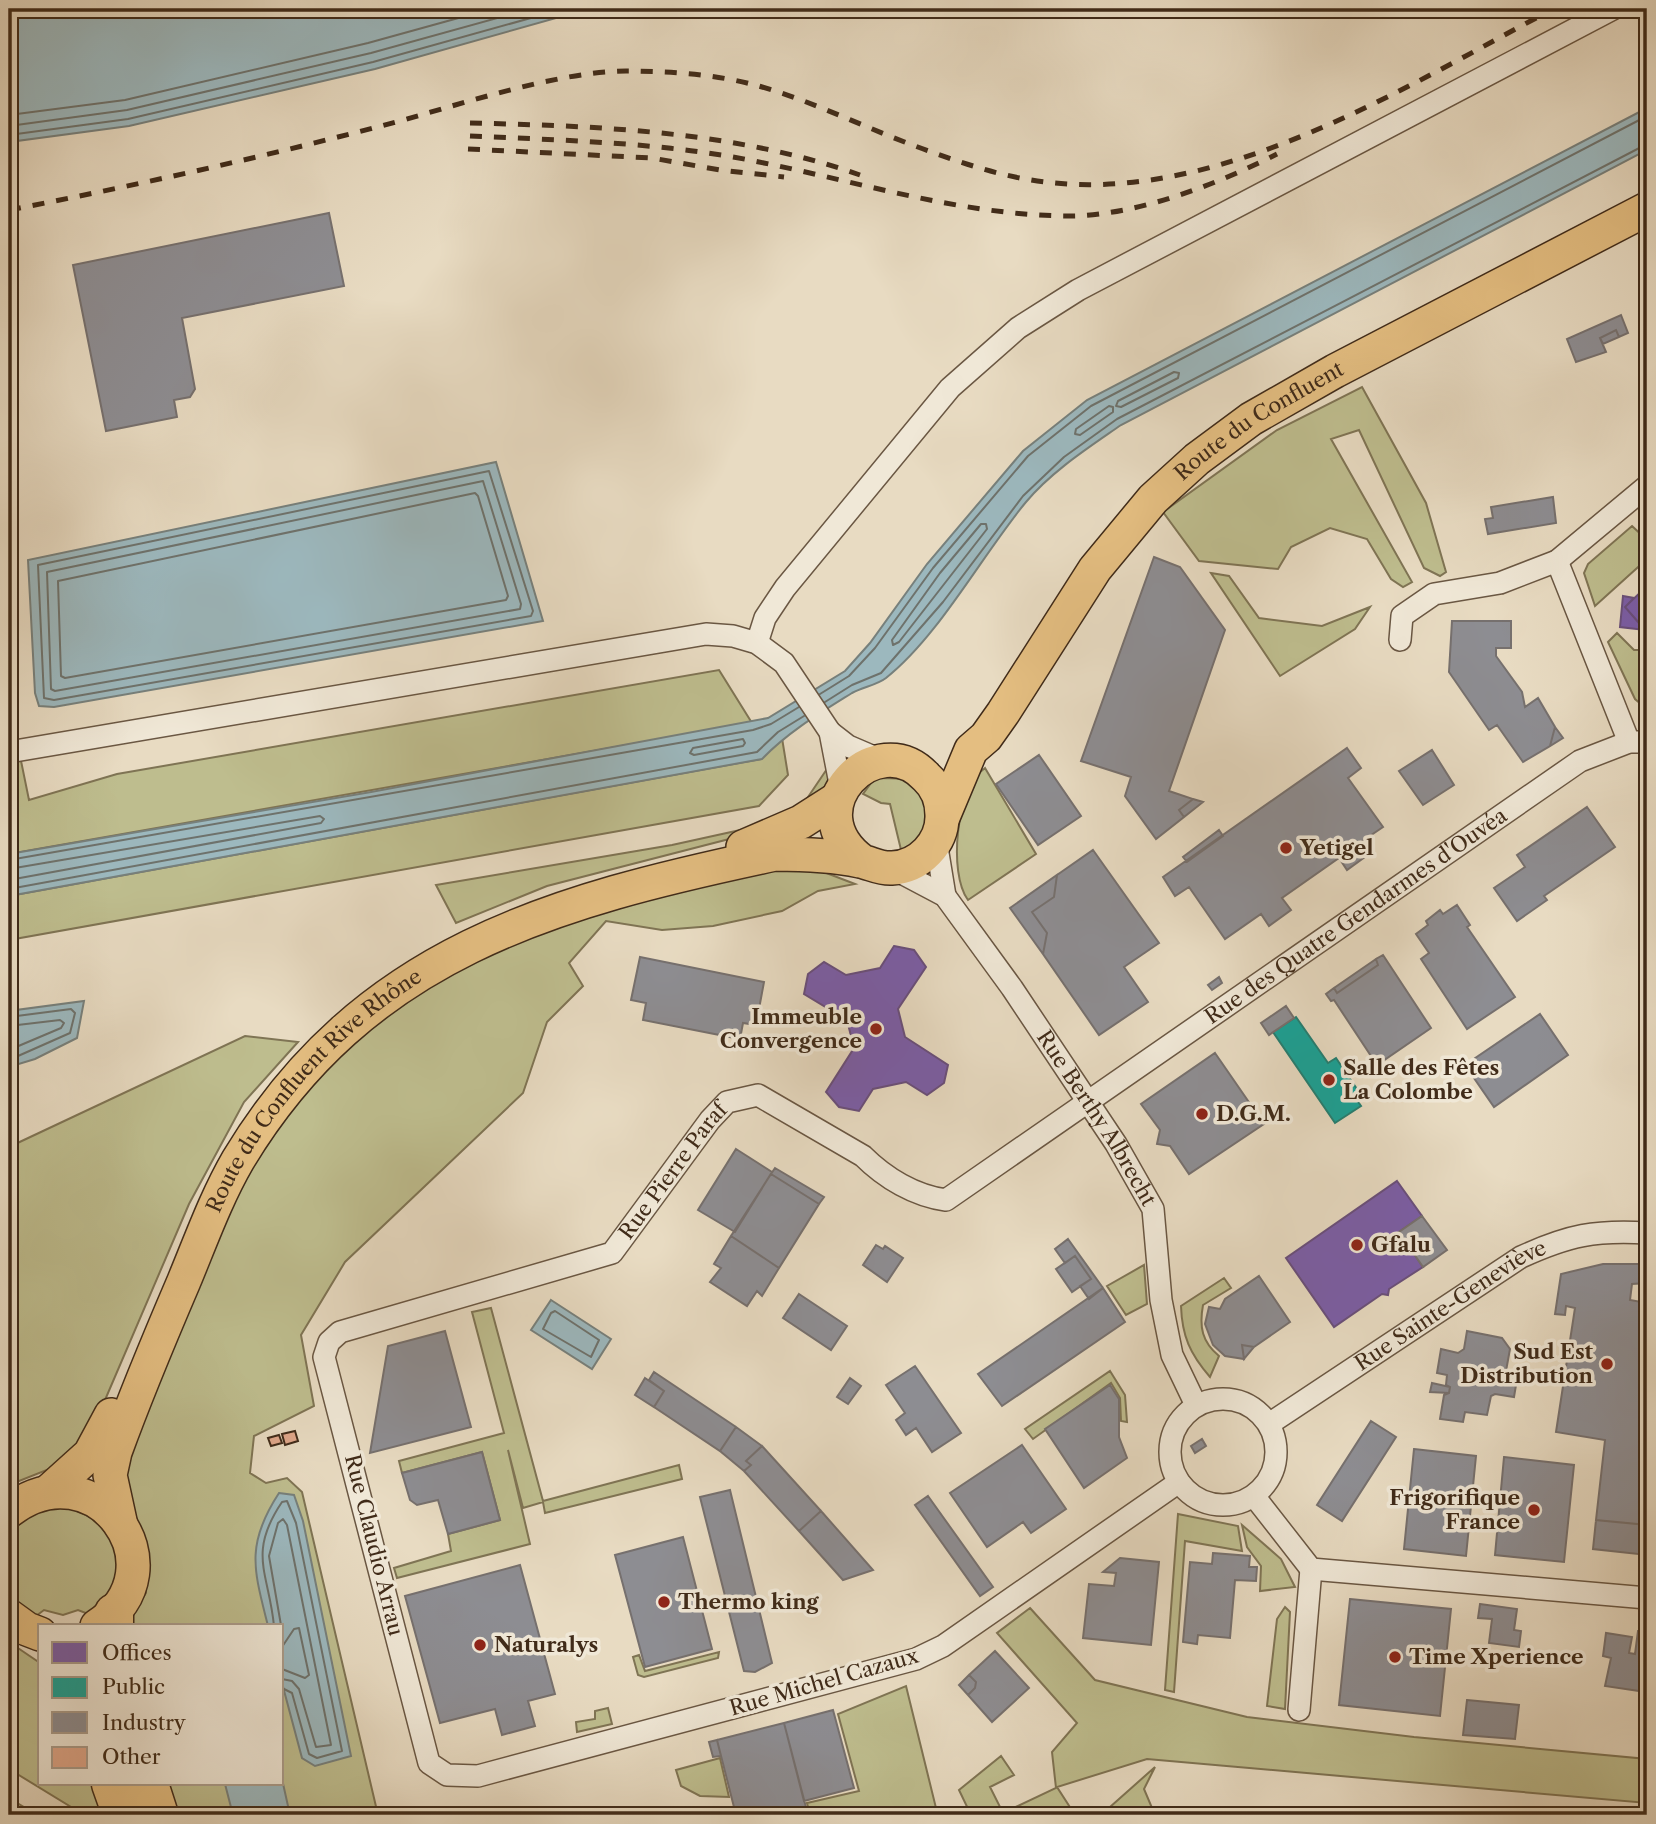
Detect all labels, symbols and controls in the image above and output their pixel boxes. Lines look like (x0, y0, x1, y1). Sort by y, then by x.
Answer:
street label: Route du Confluent (1169, 356, 1348, 485)
street label: Rue des Quatre Gendarmes d'Ouvéa (1200, 802, 1512, 1029)
place label: Yetigel (1299, 835, 1374, 860)
marker: Yetigel (1278, 840, 1294, 856)
street label: Route du Confluent Rive Rhône (201, 963, 426, 1216)
place label: Immeuble Convergence (720, 1004, 862, 1053)
marker: Immeuble Convergence (868, 1021, 884, 1037)
street label: Rue Berthy Albrecht (1032, 1025, 1162, 1211)
place label: Salle des Fêtes La Colombe (1343, 1055, 1499, 1104)
marker: Salle des Fêtes La Colombe (1321, 1072, 1337, 1088)
street label: Rue Pierre Paraf (613, 1095, 734, 1244)
place label: D.G.M. (1216, 1101, 1291, 1126)
marker: D.G.M. (1194, 1106, 1210, 1122)
place label: Gfalu (1371, 1232, 1431, 1257)
street label: Rue Sainte-Geneviève (1350, 1235, 1549, 1376)
marker: Gfalu (1349, 1237, 1365, 1253)
place label: Sud Est Distribution (1460, 1339, 1594, 1388)
marker: Sud Est Distribution (1599, 1356, 1615, 1372)
street label: Rue Claudio Arrau (340, 1452, 409, 1638)
place label: Frigorifique France (1389, 1485, 1520, 1534)
marker: Frigorifique France (1526, 1502, 1542, 1518)
place label: Thermo king (678, 1589, 820, 1614)
marker: Thermo king (656, 1594, 672, 1610)
legend (38, 1624, 284, 1786)
place label: Naturalys (494, 1632, 598, 1657)
marker: Naturalys (472, 1637, 488, 1653)
text: Offices (102, 1640, 172, 1665)
street label: Rue Michel Cazaux (727, 1642, 922, 1720)
place label: Time Xperience (1409, 1644, 1584, 1669)
marker: Time Xperience (1387, 1649, 1403, 1665)
text: Public (102, 1674, 165, 1699)
text: Industry (102, 1710, 186, 1735)
text: Other (102, 1744, 161, 1769)

